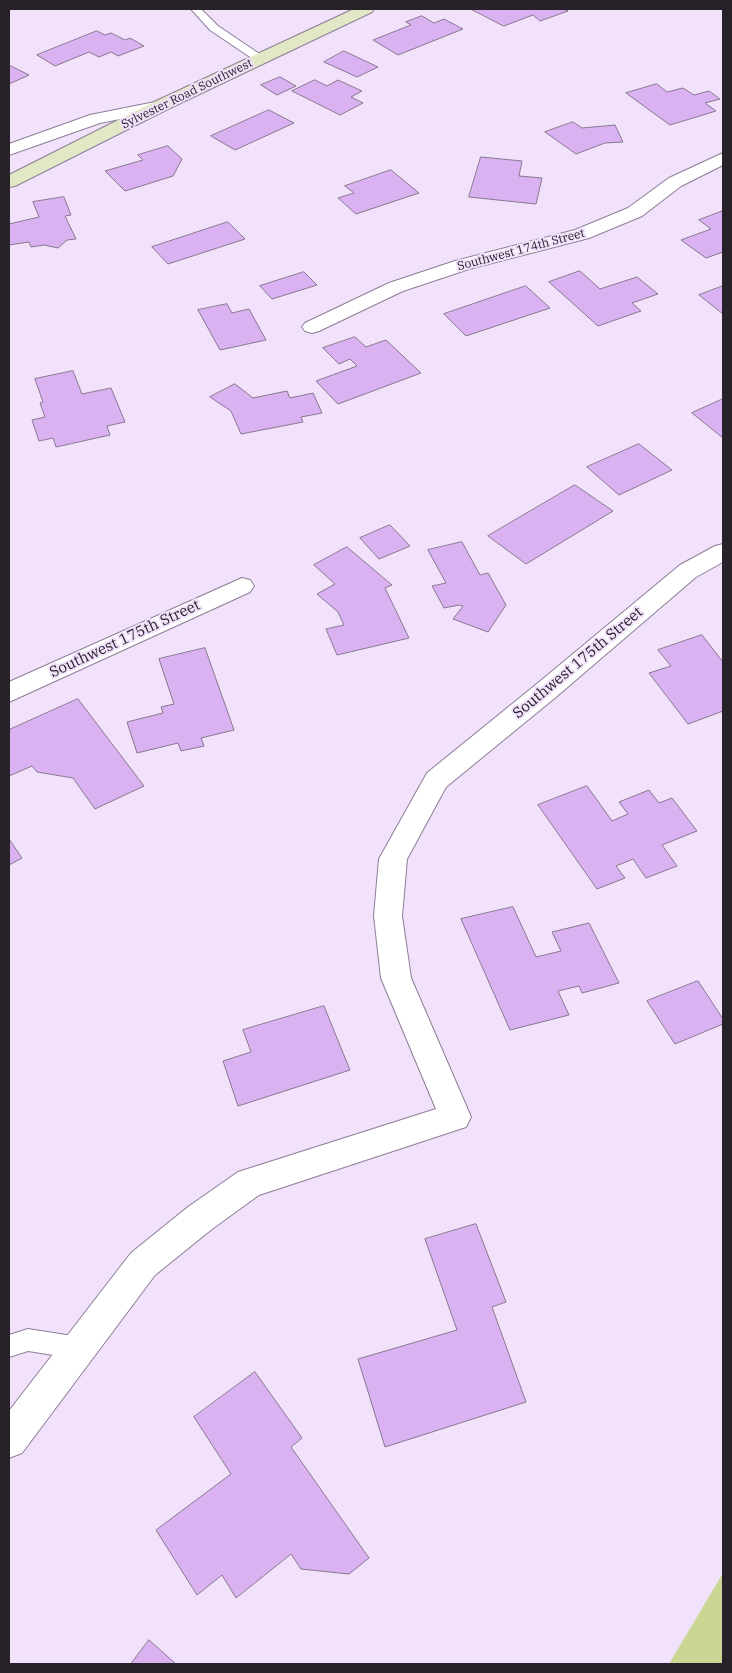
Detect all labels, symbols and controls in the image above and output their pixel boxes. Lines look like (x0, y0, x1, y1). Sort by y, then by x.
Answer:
street label: Sylvester Road Southwest (119, 56, 255, 132)
street label: Southwest 174th Street (456, 226, 586, 274)
street label: Southwest 175th Street (47, 596, 203, 682)
street label: Southwest 175th Street (509, 603, 647, 723)

